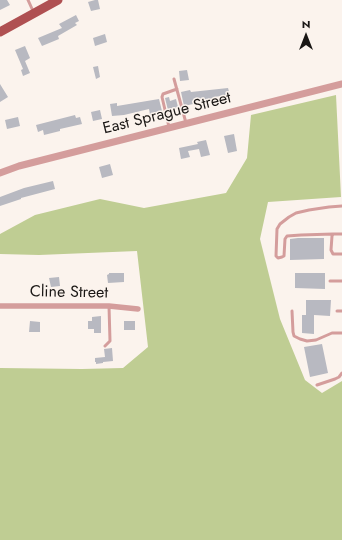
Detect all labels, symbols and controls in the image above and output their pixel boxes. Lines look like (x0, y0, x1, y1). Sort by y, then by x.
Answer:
north arrow (286, 16, 326, 56)
text: N (302, 16, 310, 32)
street label: East Sprague Street (101, 89, 233, 139)
street label: Cline Street (30, 283, 108, 303)

